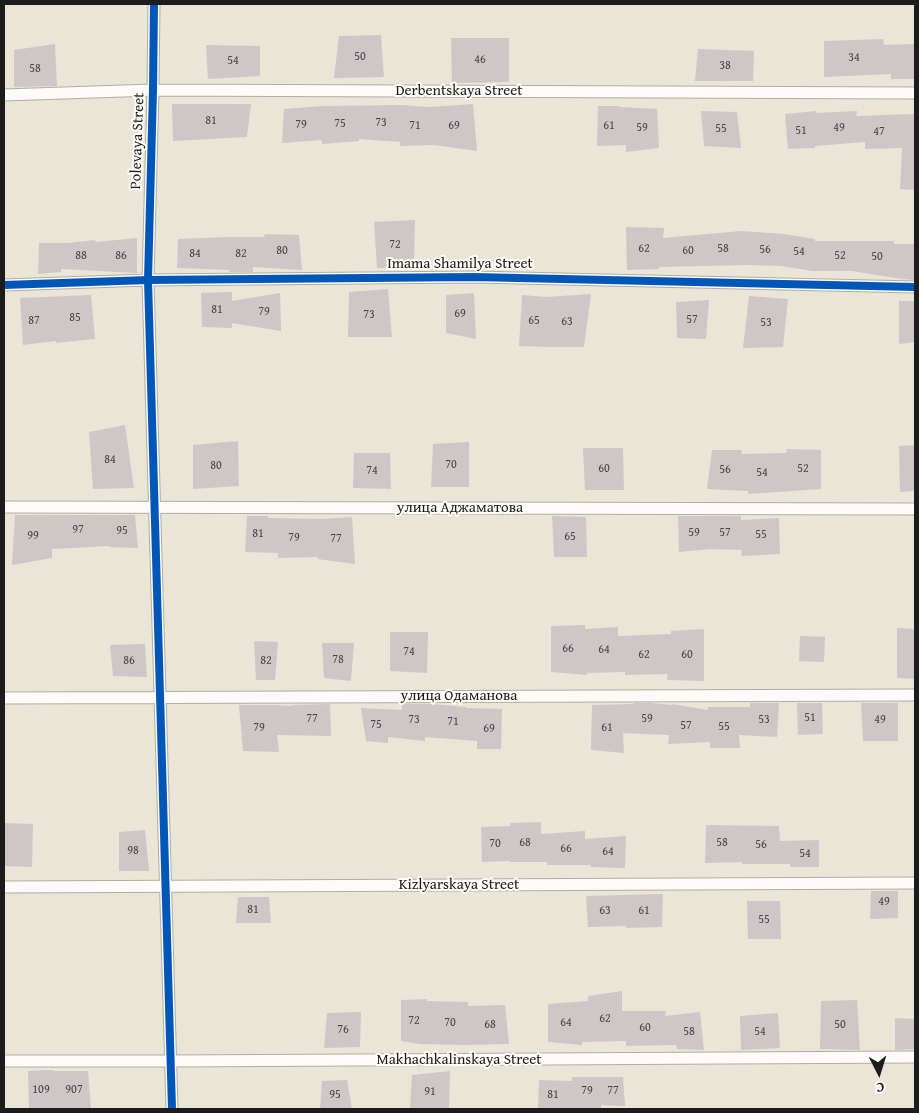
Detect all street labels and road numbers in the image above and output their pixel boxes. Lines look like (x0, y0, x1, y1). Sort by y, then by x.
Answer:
street label: Derbentskaya Street (395, 82, 523, 100)
street label: Polevaya Street (127, 92, 149, 190)
street label: Imama Shamilya Street (387, 255, 533, 273)
street label: улица Аджаматова (397, 499, 523, 517)
street label: улица Одаманова (401, 687, 517, 705)
street label: Kizlyarskaya Street (399, 876, 519, 894)
street label: Makhachkalinskaya Street (376, 1051, 542, 1069)

